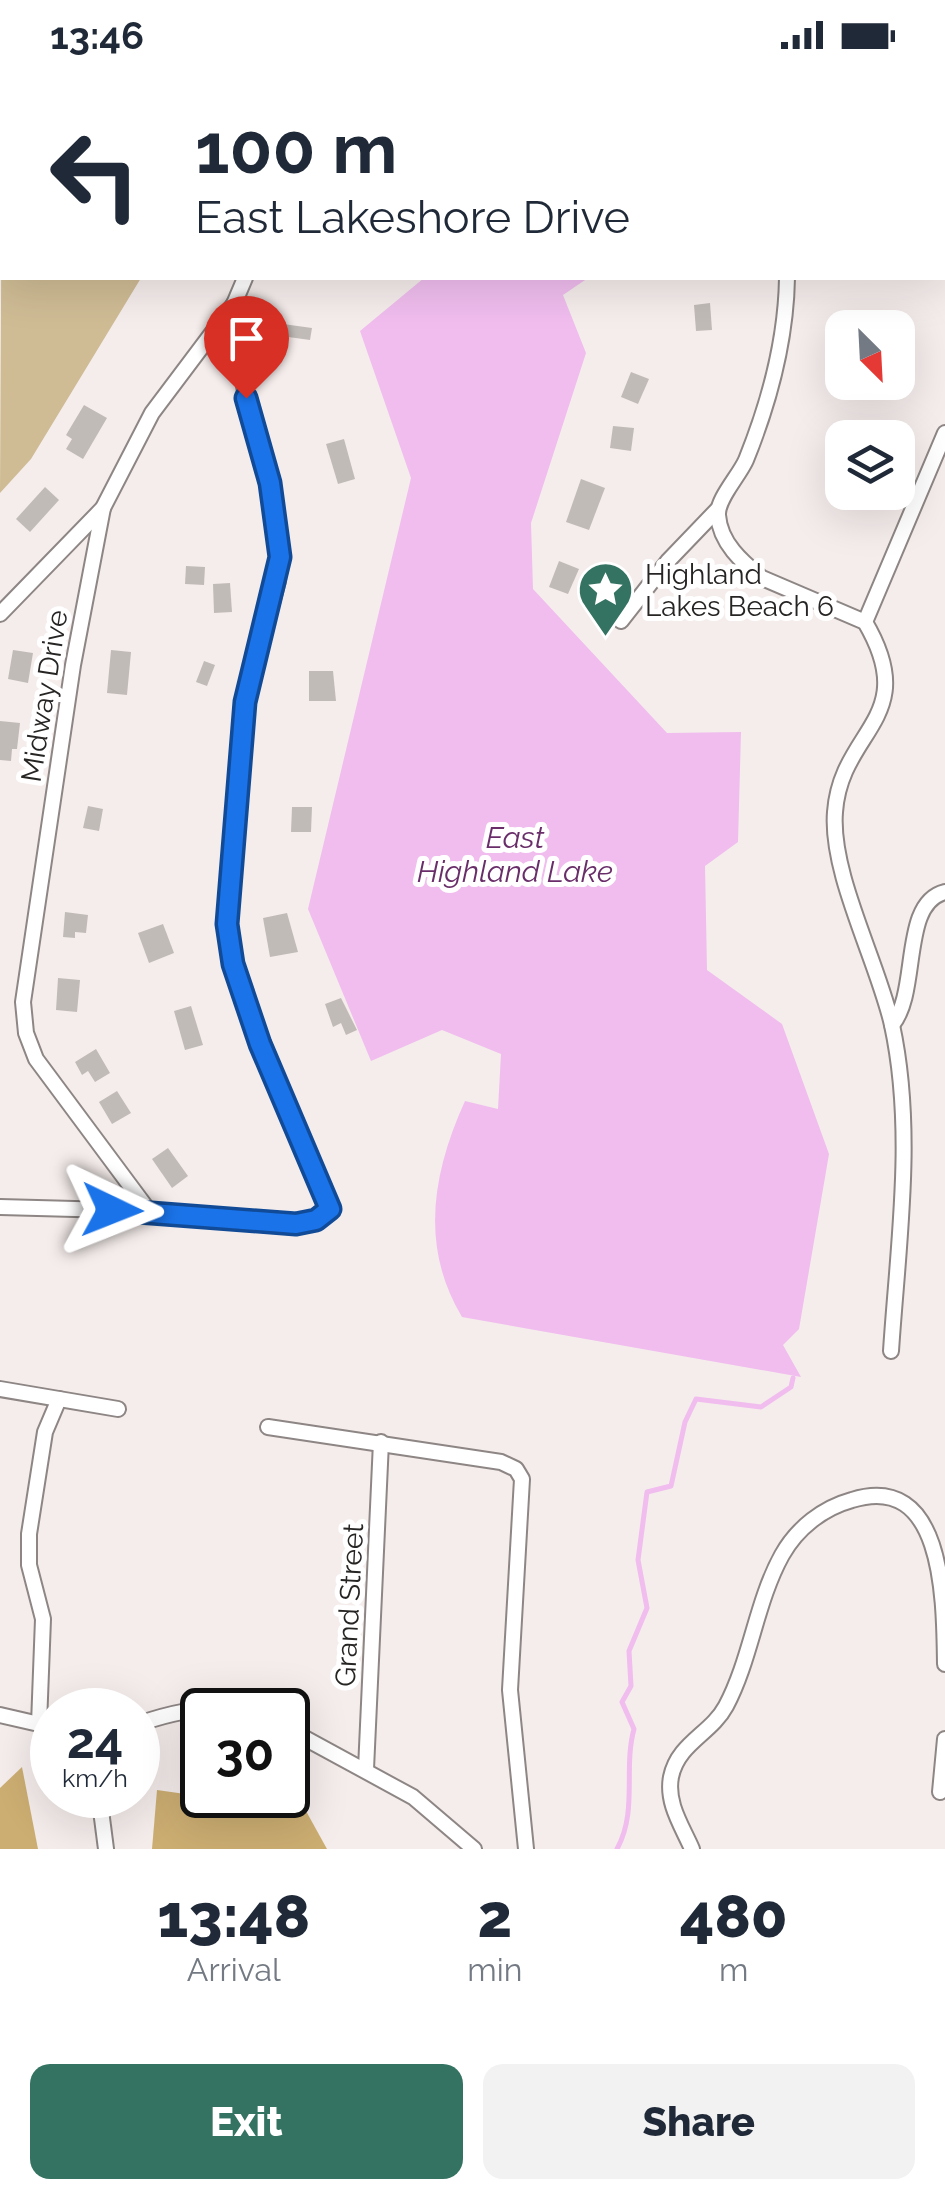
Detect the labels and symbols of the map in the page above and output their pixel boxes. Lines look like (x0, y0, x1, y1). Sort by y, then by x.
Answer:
pin (204, 296, 289, 399)
north arrow (825, 310, 915, 400)
place label: Highland Lakes Beach 6 (645, 558, 834, 623)
place icon: Highland Lakes Beach 6 (576, 560, 636, 639)
street label: Midway Drive (15, 608, 74, 784)
water label: East Highland Lake (417, 820, 613, 889)
position arrow (60, 1158, 164, 1262)
street label: Grand Street (329, 1522, 370, 1688)
speed limit sign: 30 (180, 1688, 310, 1818)

